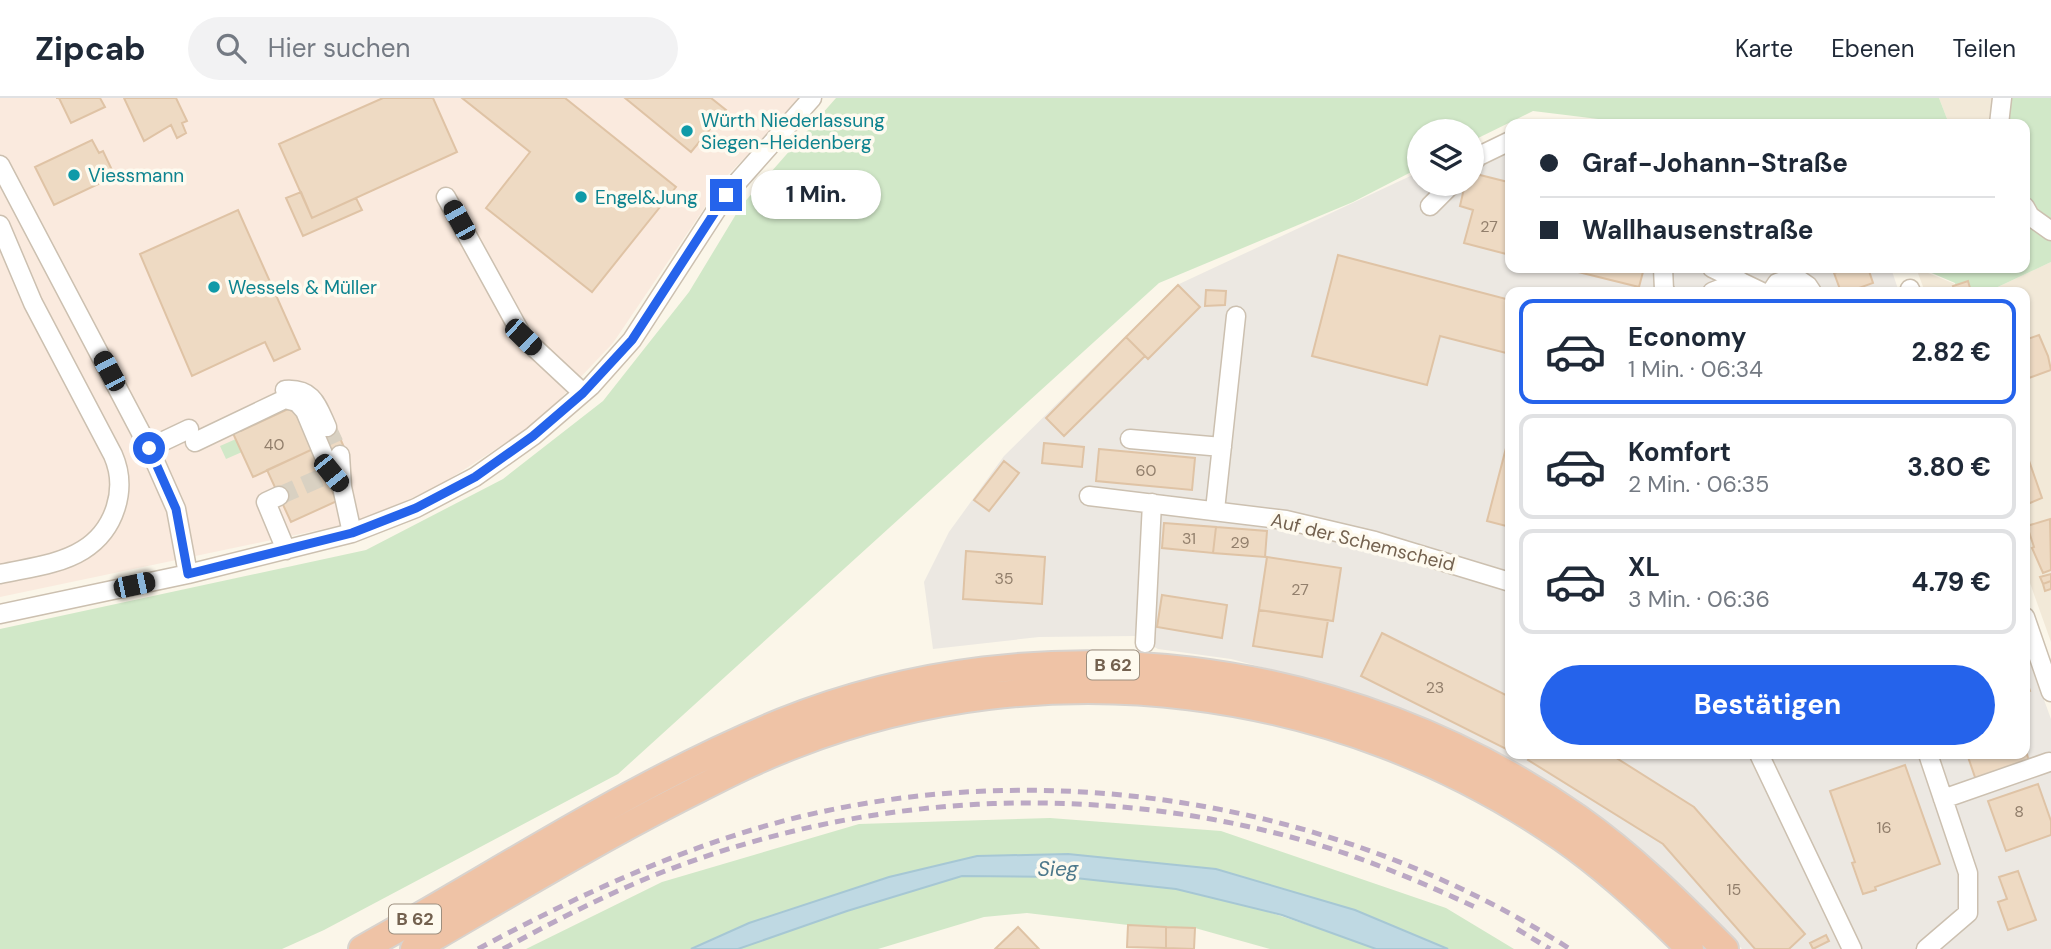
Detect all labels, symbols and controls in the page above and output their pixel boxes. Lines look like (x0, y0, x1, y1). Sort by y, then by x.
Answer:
search box (188, 17, 678, 80)
text: Zipcab (35, 27, 146, 70)
icon: search (212, 29, 250, 67)
text: Hier suchen (268, 31, 410, 65)
text: Karte (1735, 33, 1793, 64)
text: Ebenen (1831, 33, 1915, 64)
text: Teilen (1953, 33, 2016, 64)
place label: Würth Niederlassung Siegen-Heidenberg (701, 108, 885, 155)
map controls (1407, 119, 1484, 196)
button: layers (1407, 119, 1484, 196)
marker: Würth Niederlassung Siegen-Heidenberg (679, 123, 695, 139)
text: Graf-Johann-Straße (1582, 146, 1848, 180)
place label: Viessmann (88, 163, 184, 188)
marker: Viessmann (66, 167, 82, 183)
callout: 1 Min. (750, 170, 880, 220)
route end (710, 179, 742, 211)
text: 1 Min. (786, 179, 846, 209)
place label: Engel&Jung (595, 185, 698, 210)
marker: Engel&Jung (573, 189, 589, 205)
car (440, 197, 479, 243)
text: Wallhausenstraße (1582, 213, 1813, 247)
house number: 27 (1480, 216, 1498, 237)
place label: Wessels & Müller (228, 275, 377, 300)
marker: Wessels & Müller (206, 279, 222, 295)
car (501, 315, 546, 359)
icon: car (1544, 320, 1607, 383)
text: Economy (1628, 320, 1746, 354)
text: 2.82 € (1912, 335, 1991, 369)
car (90, 348, 129, 394)
text: 1 Min. · 06:34 (1628, 354, 1763, 384)
route start (133, 432, 165, 464)
house number: 40 (264, 434, 284, 455)
icon: car (1544, 435, 1607, 498)
text: Komfort (1628, 435, 1731, 469)
car (310, 450, 353, 496)
text: 3.80 € (1907, 450, 1991, 484)
house number: 60 (1136, 460, 1157, 481)
text: 2 Min. · 06:35 (1628, 469, 1769, 499)
street label: Auf der Schemscheid (1268, 507, 1458, 577)
house number: 31 (1182, 528, 1196, 549)
house number: 29 (1230, 532, 1250, 553)
icon: car (1544, 550, 1607, 613)
text: XL (1628, 550, 1660, 584)
text: 4.79 € (1911, 565, 1991, 599)
house number: 35 (994, 568, 1014, 589)
car (112, 570, 157, 600)
house number: 27 (1291, 579, 1309, 600)
text: 3 Min. · 06:36 (1628, 584, 1770, 614)
road number: B 62 (1087, 650, 1139, 680)
button: Bestätigen (1540, 665, 1995, 745)
house number: 23 (1426, 677, 1444, 698)
house number: 8 (2014, 801, 2024, 822)
house number: 16 (1876, 817, 1892, 838)
water label: Sieg (1038, 855, 1079, 883)
house number: 15 (1727, 879, 1741, 900)
road number: B 62 (389, 904, 441, 934)

